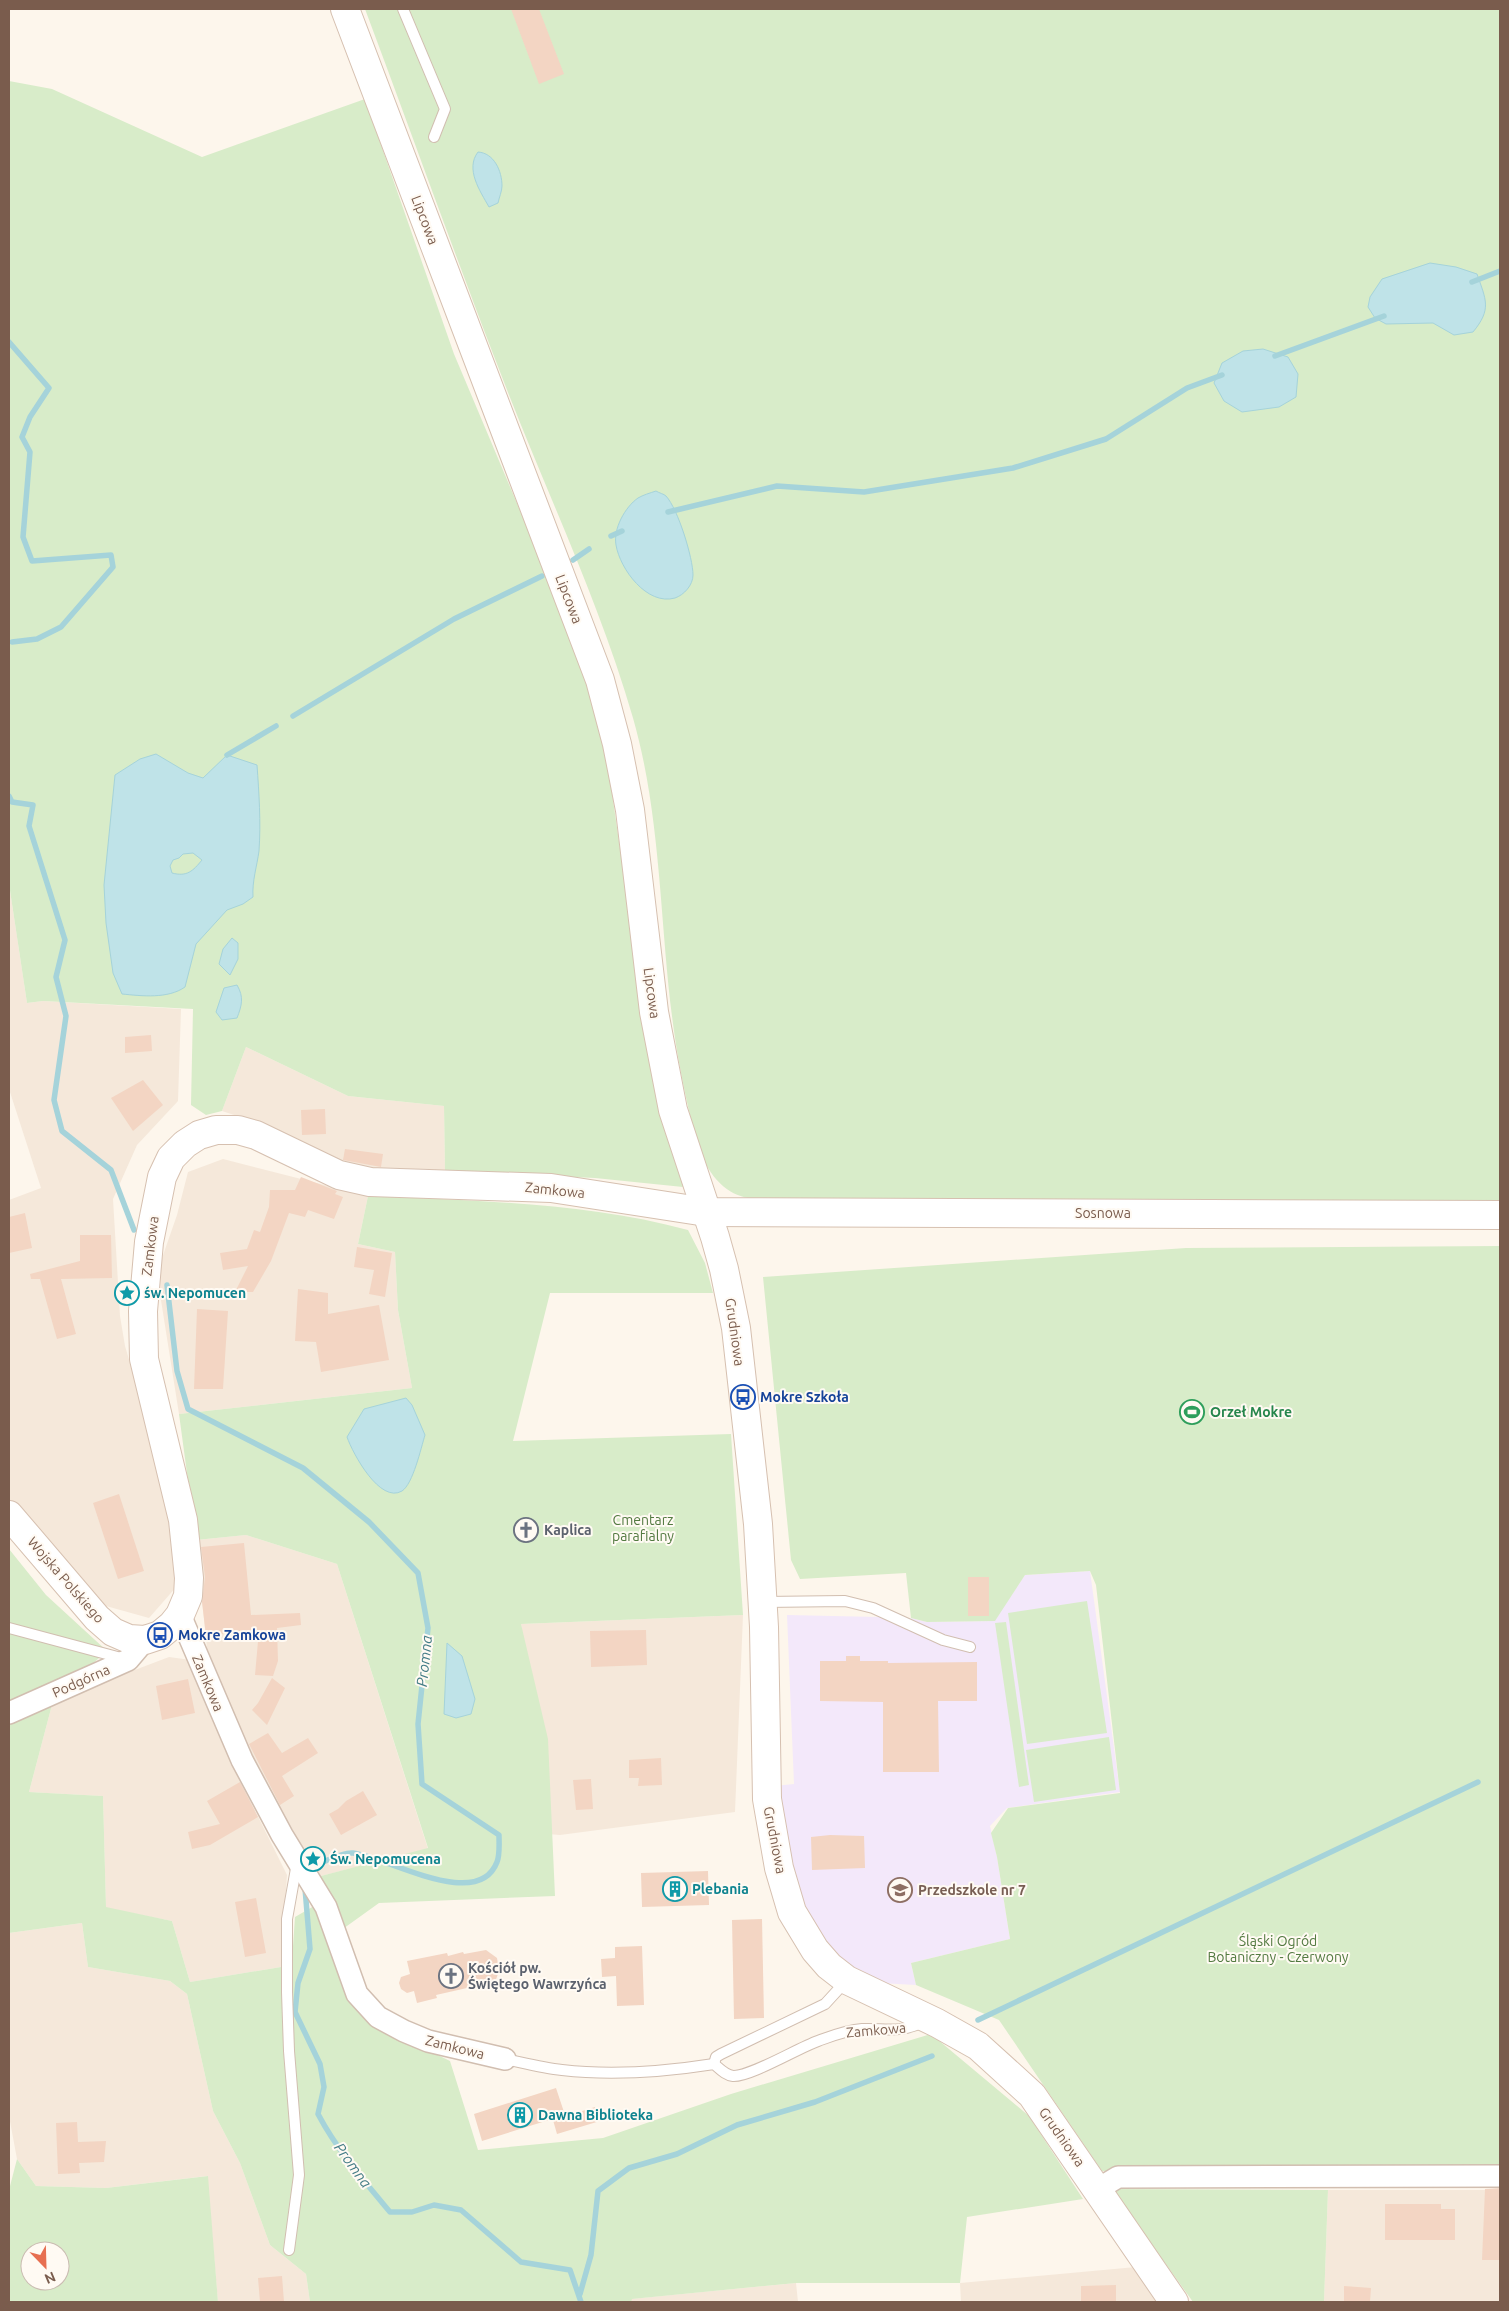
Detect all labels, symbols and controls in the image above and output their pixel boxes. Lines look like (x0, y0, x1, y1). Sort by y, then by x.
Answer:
street label: Lipcowa (408, 193, 442, 247)
street label: Lipcowa (552, 572, 586, 626)
street label: Lipcowa (640, 966, 664, 1020)
street label: Zamkowa (524, 1179, 586, 1201)
street label: Sosnowa (1075, 1205, 1131, 1221)
street label: Zamkowa (138, 1215, 162, 1277)
place icon: św. Nepomucen (114, 1280, 140, 1306)
place label: św. Nepomucen (144, 1285, 246, 1301)
street label: Grudniowa (722, 1297, 748, 1367)
bus stop icon: Mokre Szkoła (730, 1384, 756, 1410)
place label: Mokre Szkoła (760, 1389, 849, 1405)
sports icon: Orzeł Mokre (1179, 1399, 1205, 1425)
place label: Orzeł Mokre (1210, 1404, 1292, 1420)
park label: Cmentarz parafialny (612, 1512, 674, 1544)
church icon: Kaplica (513, 1517, 539, 1543)
place label: Kaplica (544, 1522, 592, 1538)
street label: Wojska Polskiego (24, 1534, 108, 1626)
bus stop icon: Mokre Zamkowa (147, 1622, 173, 1648)
place label: Mokre Zamkowa (178, 1627, 286, 1643)
water label: Promna (413, 1634, 435, 1688)
street label: Zamkowa (189, 1652, 227, 1714)
street label: Podgórna (50, 1661, 112, 1701)
street label: Grudniowa (761, 1805, 789, 1875)
place icon: Św. Nepomucena (300, 1846, 326, 1872)
place label: Św. Nepomucena (330, 1850, 441, 1867)
building icon: Plebania (662, 1876, 688, 1902)
school or university icon: Przedszkole nr 7 (887, 1877, 913, 1903)
place label: Plebania (692, 1881, 749, 1897)
place label: Przedszkole nr 7 (918, 1882, 1026, 1898)
park label: Śląski Ogród Botaniczny - Czerwony (1207, 1932, 1349, 1965)
place label: Kościół pw. Świętego Wawrzyńca (468, 1960, 607, 1993)
church icon: Kościół pw. Świętego Wawrzyńca (438, 1963, 464, 1989)
street label: Zamkowa (845, 2019, 907, 2041)
street label: Zamkowa (424, 2032, 486, 2062)
building icon: Dawna Biblioteka (507, 2102, 533, 2128)
street label: Grudniowa (1036, 2104, 1088, 2170)
place label: Dawna Biblioteka (538, 2107, 653, 2123)
water label: Promna (331, 2139, 375, 2191)
north arrow (20, 2241, 70, 2291)
text: N (42, 2269, 58, 2287)

